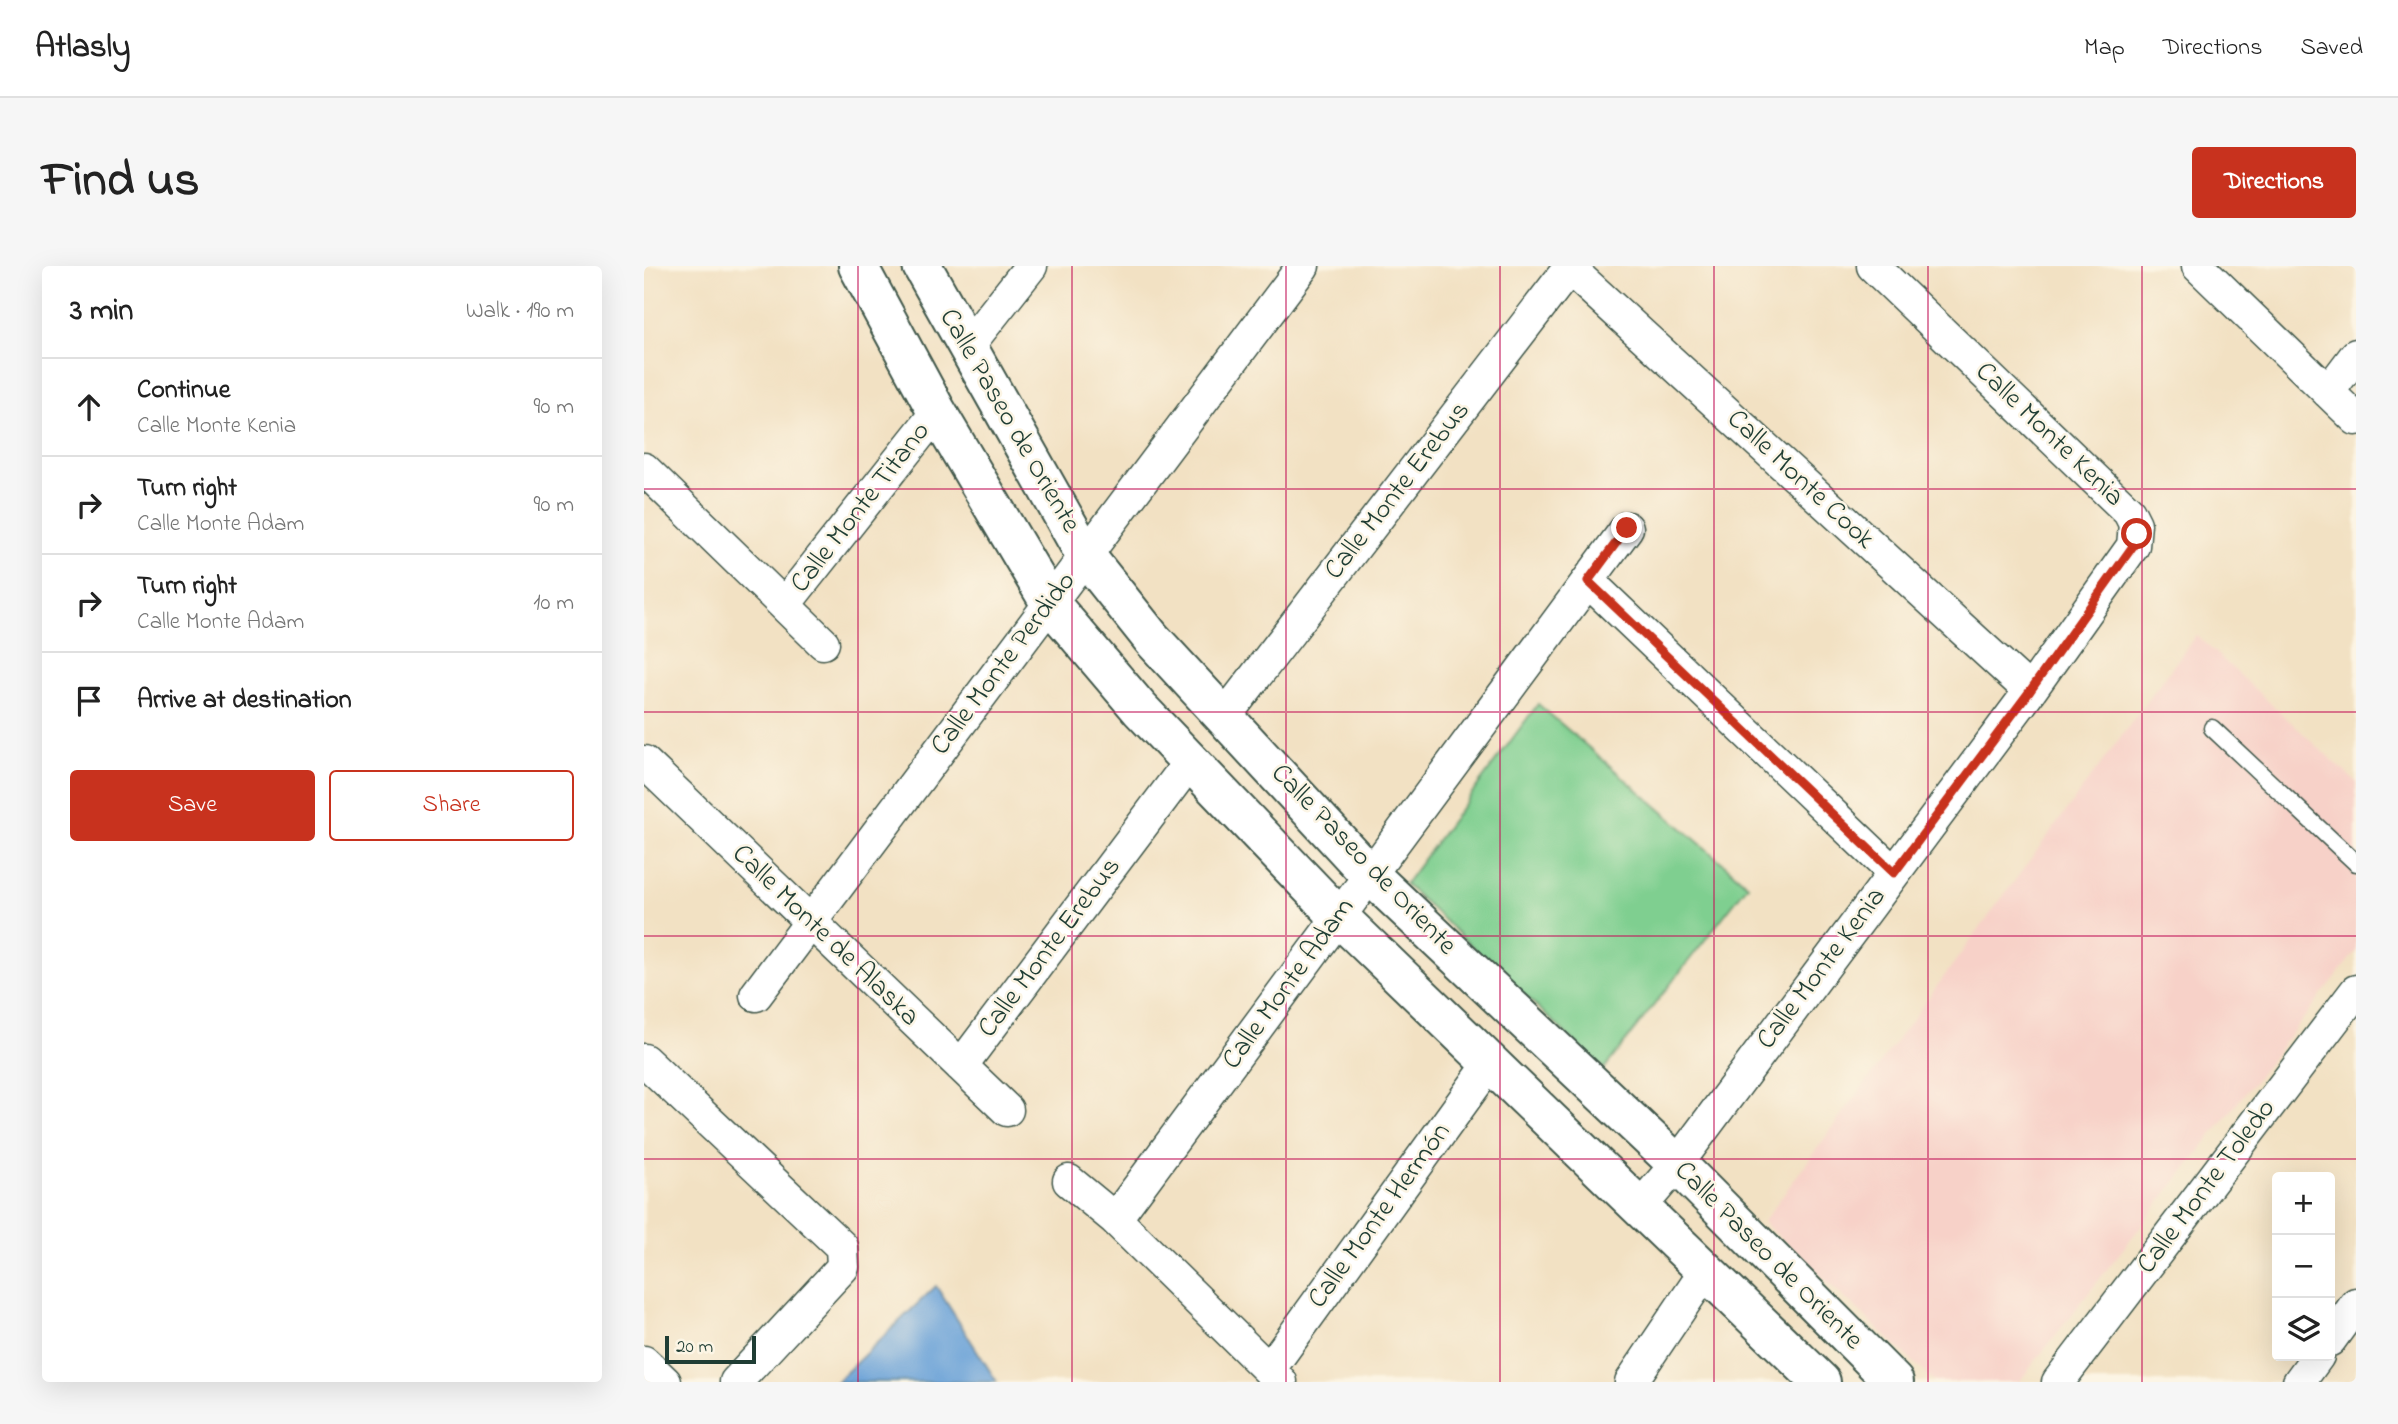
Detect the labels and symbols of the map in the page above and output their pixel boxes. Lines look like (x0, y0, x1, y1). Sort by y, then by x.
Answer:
street label: Calle Paseo de Oriente (928, 301, 1090, 541)
street label: Calle Monte Kenia (1965, 353, 2133, 517)
street label: Calle Monte Erebus (1315, 393, 1481, 589)
street label: Calle Monte Cook (1717, 400, 1884, 560)
street label: Calle Monte Titano (781, 414, 941, 602)
route end (1611, 512, 1642, 543)
route start (2121, 518, 2152, 549)
street label: Calle Monte Perdido (921, 564, 1087, 764)
street label: Calle Paseo de Oriente (1260, 755, 1466, 966)
street label: Calle Monte de Alaska (722, 835, 928, 1037)
street label: Calle Monte Erebus (968, 849, 1132, 1047)
street label: Calle Monte Kenia (1747, 879, 1897, 1059)
street label: Calle Monte Adam (1213, 890, 1365, 1078)
street label: Calle Monte Toledo (2127, 1091, 2287, 1283)
street label: Calle Monte Hermón (1298, 1114, 1462, 1318)
street label: Calle Paseo de Oriente (1664, 1152, 1872, 1360)
scale bar (665, 1333, 756, 1365)

